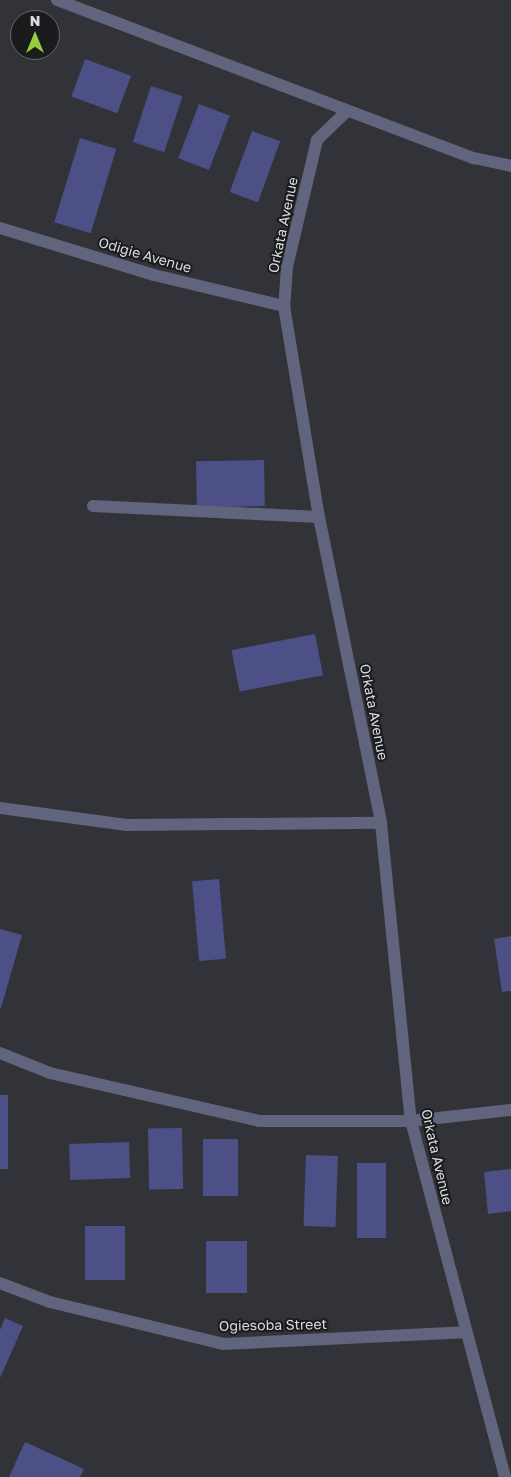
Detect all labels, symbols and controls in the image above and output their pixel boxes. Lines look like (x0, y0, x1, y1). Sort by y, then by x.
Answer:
north arrow (10, 10, 60, 60)
text: N (30, 12, 40, 29)
street label: Orkata Avenue (265, 175, 301, 275)
street label: Odigie Avenue (96, 234, 194, 276)
street label: Orkata Avenue (356, 662, 392, 762)
street label: Orkata Avenue (418, 1107, 456, 1207)
street label: Ogiesoba Street (219, 1316, 327, 1334)

